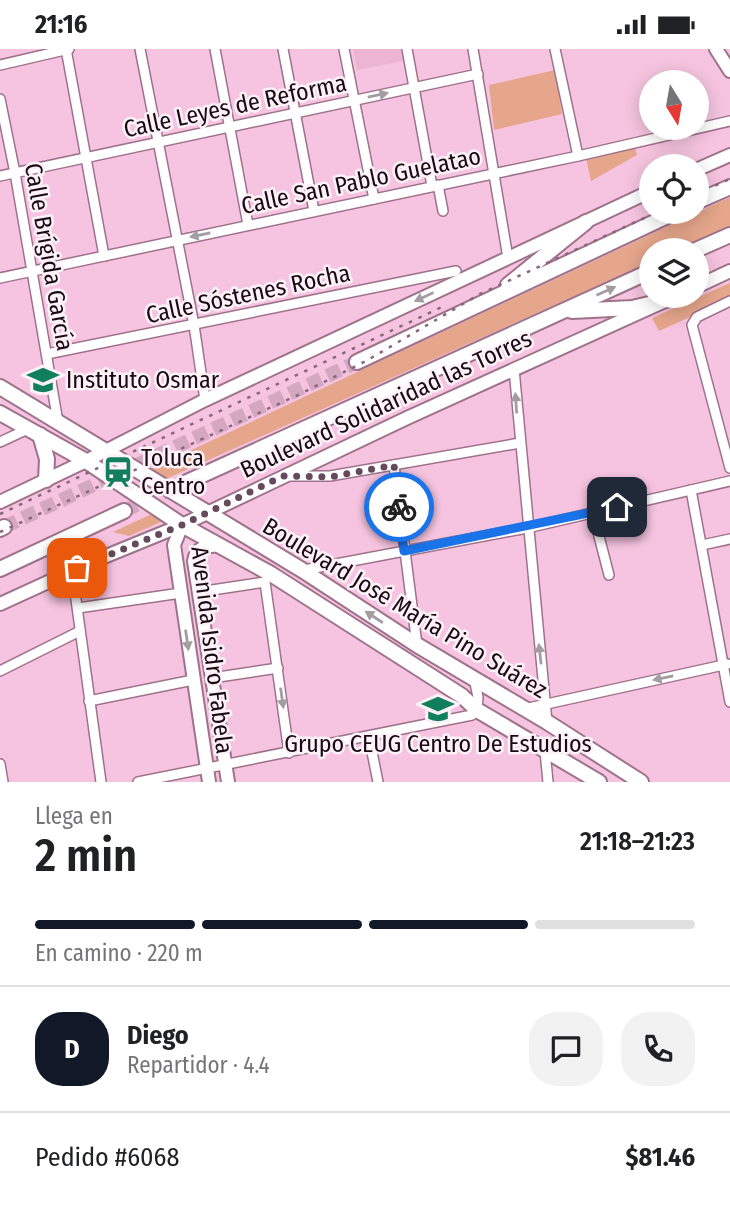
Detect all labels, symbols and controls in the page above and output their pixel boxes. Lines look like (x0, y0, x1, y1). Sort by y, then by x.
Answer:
text: 21:16 (35, 9, 87, 40)
street label: Calle Leyes de Reforma (121, 69, 349, 143)
north arrow (639, 70, 709, 140)
map controls (639, 70, 709, 308)
one-way arrow (367, 90, 389, 101)
street label: Calle San Pablo Guelatao (239, 142, 483, 220)
button: locate (639, 154, 709, 224)
street label: Calle Brígida García (19, 161, 79, 353)
one-way arrow (189, 230, 211, 241)
button: layers (639, 238, 709, 308)
street label: Calle Sóstenes Rocha (143, 259, 353, 329)
one-way arrow (596, 285, 616, 297)
one-way arrow (414, 291, 434, 303)
street label: Boulevard Solidaridad las Torres (236, 324, 536, 484)
school or university icon: Instituto Osmar (26, 363, 60, 397)
place label: Instituto Osmar (66, 366, 220, 394)
one-way arrow (511, 392, 522, 414)
place label: Toluca Centro (141, 444, 205, 500)
station icon: Toluca Centro (101, 455, 135, 489)
courier (364, 472, 434, 542)
pin (587, 477, 647, 537)
icon: bike (380, 488, 418, 526)
icon: home (598, 488, 636, 526)
street label: Boulevard José María Pino Suárez (258, 512, 552, 704)
pin (47, 538, 107, 598)
street label: Avenida Isidro Fabela (185, 545, 239, 755)
icon: bag (58, 549, 96, 587)
one-way arrow (365, 611, 384, 624)
one-way arrow (182, 629, 193, 651)
one-way arrow (534, 642, 545, 664)
one-way arrow (652, 673, 674, 684)
one-way arrow (276, 687, 287, 709)
school or university icon: Grupo CEUG Centro De Estudios (421, 692, 455, 726)
place label: Grupo CEUG Centro De Estudios (284, 730, 592, 758)
text: Llega en (35, 802, 113, 830)
text: 21:18–21:23 (580, 826, 695, 857)
text: 2 min (35, 828, 137, 883)
text: En camino · 220 m (35, 939, 203, 967)
button: chat (529, 1012, 603, 1086)
button: phone (621, 1012, 695, 1086)
text: Diego (127, 1020, 189, 1051)
text: D (64, 1034, 80, 1065)
text: Repartidor · 4.4 (127, 1051, 270, 1079)
text: Pedido #6068 (35, 1142, 179, 1173)
text: $81.46 (626, 1142, 695, 1173)

